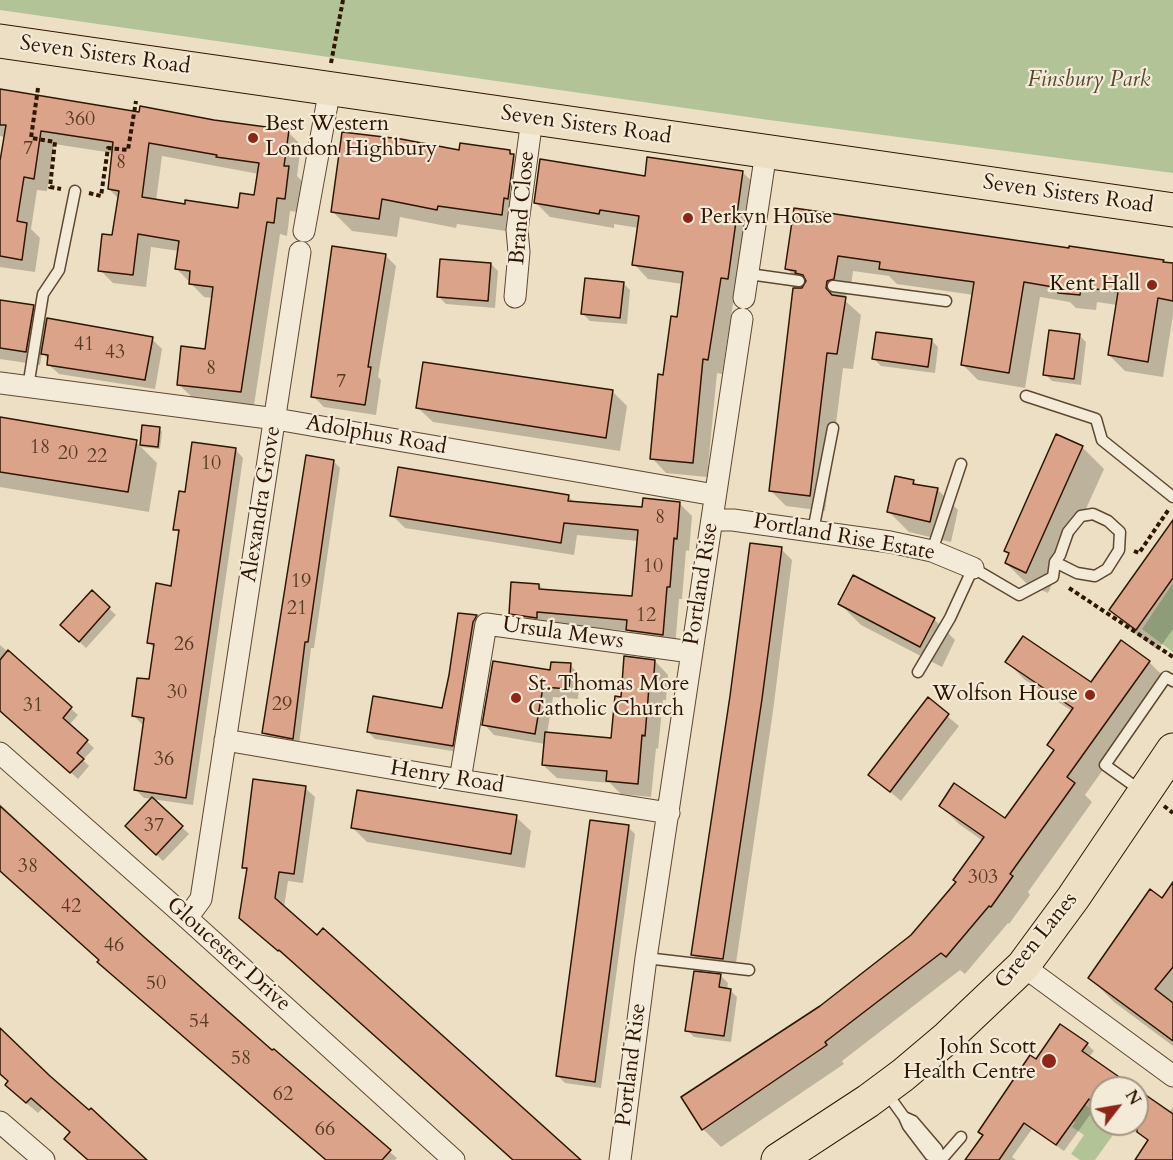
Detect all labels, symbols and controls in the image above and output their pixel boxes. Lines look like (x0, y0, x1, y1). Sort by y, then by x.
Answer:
street label: Seven Sisters Road (18, 31, 192, 81)
park label: Finsbury Park (1028, 68, 1150, 94)
street label: Seven Sisters Road (499, 101, 673, 151)
house number: 360 (65, 108, 95, 132)
place label: Best Western London Highbury (265, 112, 437, 164)
marker: Best Western London Highbury (246, 131, 260, 145)
house number: 7 (23, 137, 33, 161)
street label: Brand Close (505, 150, 541, 266)
house number: 8 (116, 151, 126, 175)
street label: Seven Sisters Road (981, 170, 1155, 220)
place label: Perkyn House (700, 205, 833, 231)
marker: Perkyn House (681, 211, 695, 225)
place label: Kent Hall (1049, 272, 1140, 298)
marker: Kent Hall (1145, 278, 1159, 292)
house number: 41 (74, 333, 94, 357)
house number: 43 (105, 341, 125, 365)
house number: 8 (206, 357, 216, 381)
house number: 7 (336, 370, 346, 394)
street label: Adolphus Road (304, 411, 448, 461)
street label: Alexandra Grove (237, 424, 287, 584)
house number: 18 (30, 436, 50, 460)
house number: 20 (58, 442, 78, 466)
house number: 22 (87, 445, 107, 469)
house number: 10 (201, 452, 221, 476)
house number: 8 (655, 506, 665, 530)
street label: Portland Rise Estate (751, 509, 937, 567)
street label: Portland Rise (679, 521, 725, 647)
house number: 10 (643, 555, 663, 579)
house number: 19 (291, 570, 311, 594)
house number: 21 (287, 597, 307, 621)
house number: 12 (636, 604, 656, 628)
street label: Ursula Mews (501, 612, 625, 656)
house number: 26 (174, 633, 194, 657)
place label: St. Thomas More Catholic Church (528, 672, 690, 724)
house number: 30 (167, 681, 187, 705)
place label: Wolfson House (932, 682, 1078, 708)
marker: Wolfson House (1083, 688, 1097, 702)
marker: St. Thomas More Catholic Church (509, 691, 523, 705)
house number: 29 (272, 693, 292, 717)
house number: 31 (23, 694, 43, 718)
house number: 36 (154, 748, 174, 772)
street label: Henry Road (388, 756, 506, 800)
house number: 37 (144, 814, 164, 838)
house number: 38 (18, 855, 38, 879)
house number: 303 (968, 866, 998, 890)
street label: Green Lanes (990, 887, 1084, 995)
street label: Gloucester Drive (160, 892, 296, 1018)
house number: 42 (61, 895, 81, 919)
house number: 46 (104, 934, 124, 958)
house number: 50 (146, 972, 166, 996)
street label: Portland Rise (611, 1002, 653, 1128)
house number: 54 (189, 1010, 209, 1034)
place label: John Scott Health Centre (903, 1035, 1036, 1086)
house number: 58 (231, 1047, 251, 1071)
marker: John Scott Health Centre (1040, 1052, 1058, 1070)
north arrow (1089, 1076, 1149, 1136)
house number: 62 (273, 1083, 293, 1107)
text: N (1120, 1086, 1146, 1109)
house number: 66 (315, 1118, 335, 1142)

